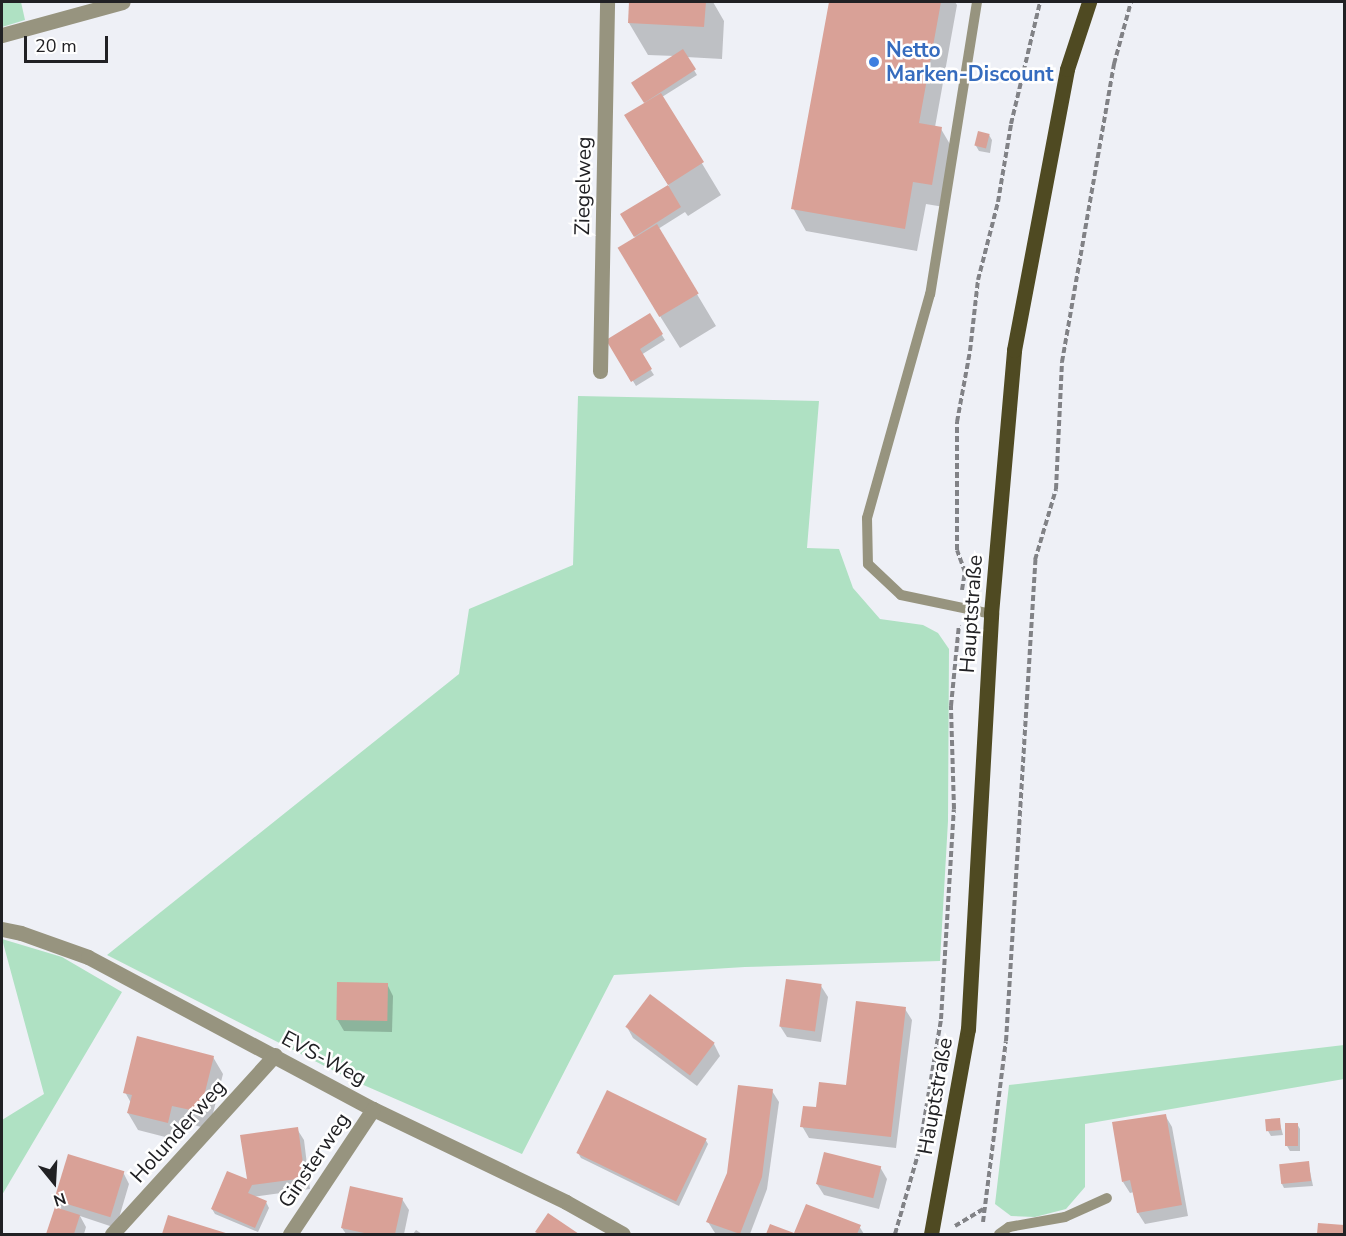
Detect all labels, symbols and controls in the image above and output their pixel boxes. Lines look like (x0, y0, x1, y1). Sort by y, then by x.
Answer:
scale bar (27, 24, 111, 62)
text: 20 m (35, 34, 77, 58)
place label: Netto Marken-Discount (886, 37, 1054, 87)
marker: Netto Marken-Discount (867, 55, 881, 69)
street label: Ziegelweg (570, 136, 596, 236)
street label: Hauptstraße (954, 554, 988, 674)
street label: EVS-Weg (277, 1025, 371, 1091)
street label: Hauptstraße (912, 1036, 958, 1156)
street label: Holunderweg (125, 1074, 231, 1188)
street label: Ginsterweg (273, 1108, 355, 1212)
north arrow (24, 1152, 84, 1212)
text: N (50, 1187, 69, 1211)

